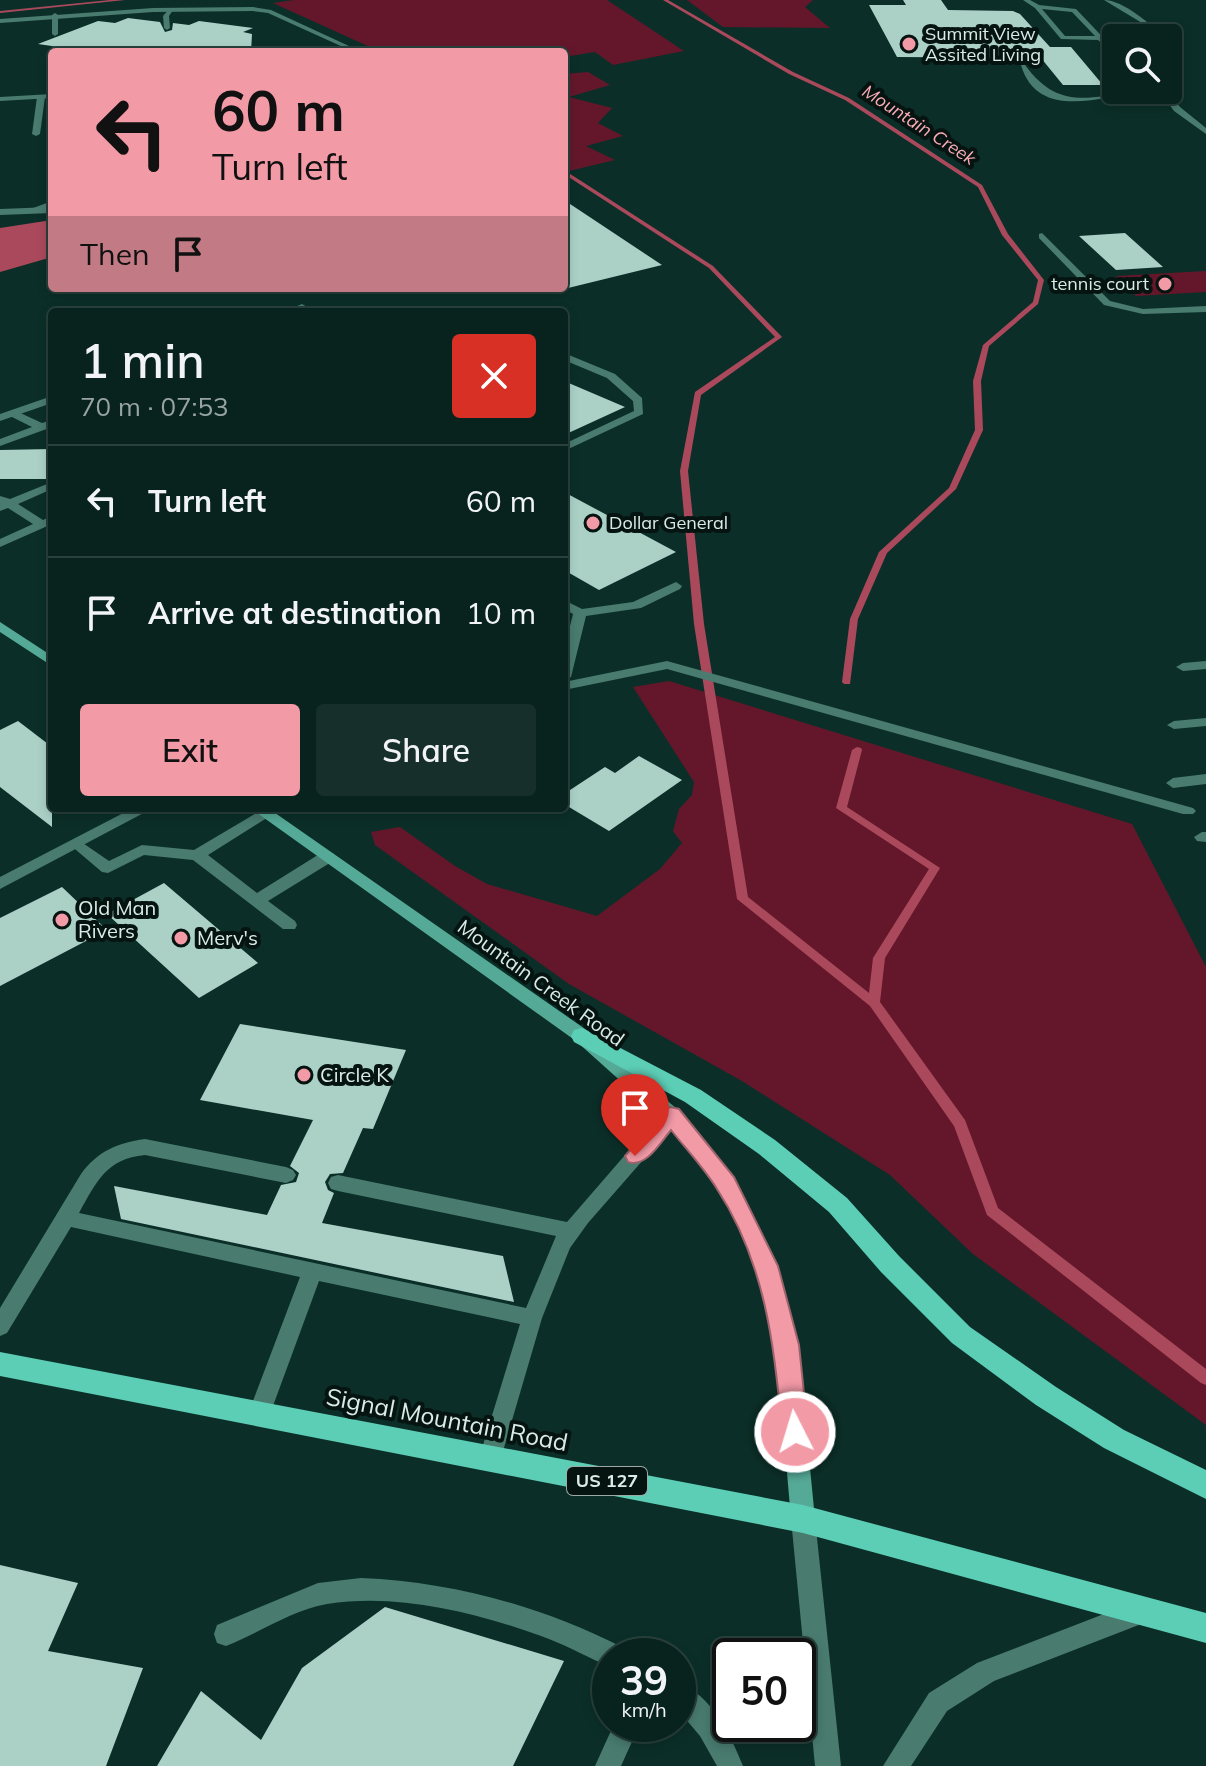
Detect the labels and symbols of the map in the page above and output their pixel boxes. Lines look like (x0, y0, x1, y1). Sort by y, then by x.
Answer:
place label: Summit View Assited Living (925, 22, 1041, 66)
marker: Summit View Assited Living (900, 35, 918, 53)
water label: Mountain Creek (858, 79, 981, 170)
place label: tennis court (1051, 272, 1149, 295)
marker: tennis court (1156, 275, 1174, 293)
place label: Dollar General (609, 511, 728, 534)
marker: Dollar General (584, 514, 602, 532)
place label: Old Man Rivers (78, 895, 156, 943)
marker: Old Man Rivers (53, 911, 71, 929)
street label: Mountain Creek Road (453, 914, 629, 1051)
place label: Merv's (197, 925, 258, 950)
marker: Merv's (172, 929, 190, 947)
place label: Circle K (320, 1062, 389, 1087)
marker: Circle K (295, 1066, 313, 1084)
pin (601, 1074, 669, 1156)
street label: Signal Mountain Road (324, 1381, 571, 1457)
position arrow (753, 1390, 837, 1474)
road number: US 127 (567, 1467, 647, 1495)
speed limit sign: 50 (712, 1638, 816, 1742)

